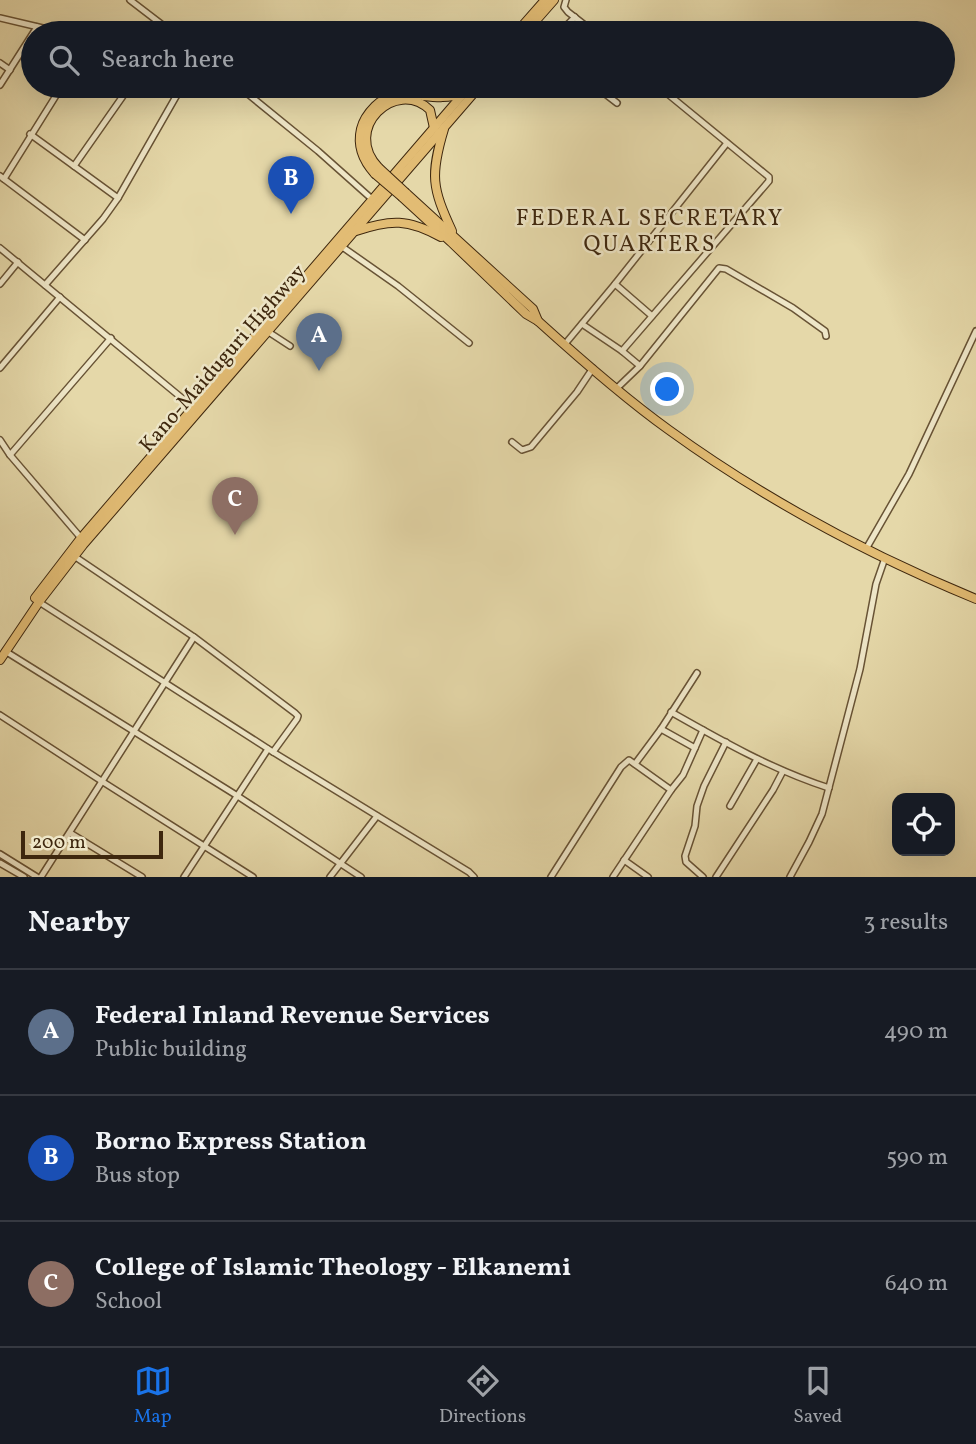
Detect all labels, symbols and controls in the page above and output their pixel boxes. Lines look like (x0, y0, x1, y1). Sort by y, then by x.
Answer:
search box (21, 21, 955, 98)
icon: search (45, 41, 83, 79)
text: Search here (101, 42, 234, 78)
pin: B (268, 156, 314, 214)
district label: FEDERAL SECRETARY QUARTERS (516, 203, 784, 261)
street label: Kano-Maiduguri Highway (133, 258, 313, 459)
pin: A (296, 313, 342, 371)
your location (650, 372, 684, 406)
pin: C (212, 477, 258, 535)
map controls (892, 793, 955, 856)
button: locate (892, 793, 955, 856)
scale bar (21, 828, 163, 860)
text: 200 m (32, 830, 86, 856)
text: Nearby (28, 902, 130, 944)
text: 3 results (863, 907, 948, 939)
text: Federal Inland Revenue Services (95, 998, 490, 1034)
text: A (43, 1016, 59, 1048)
text: 490 m (884, 1016, 948, 1048)
text: Public building (95, 1034, 247, 1066)
text: Borno Express Station (95, 1124, 367, 1160)
text: B (43, 1142, 59, 1174)
text: 590 m (886, 1142, 948, 1174)
text: Bus stop (95, 1160, 180, 1192)
text: College of Islamic Theology - Elkanemi (95, 1250, 571, 1286)
text: C (44, 1268, 58, 1300)
text: 640 m (885, 1268, 948, 1300)
text: School (95, 1286, 162, 1318)
tab: Map (134, 1362, 172, 1430)
tab: Directions (439, 1362, 526, 1430)
tab: Saved (793, 1362, 842, 1430)

